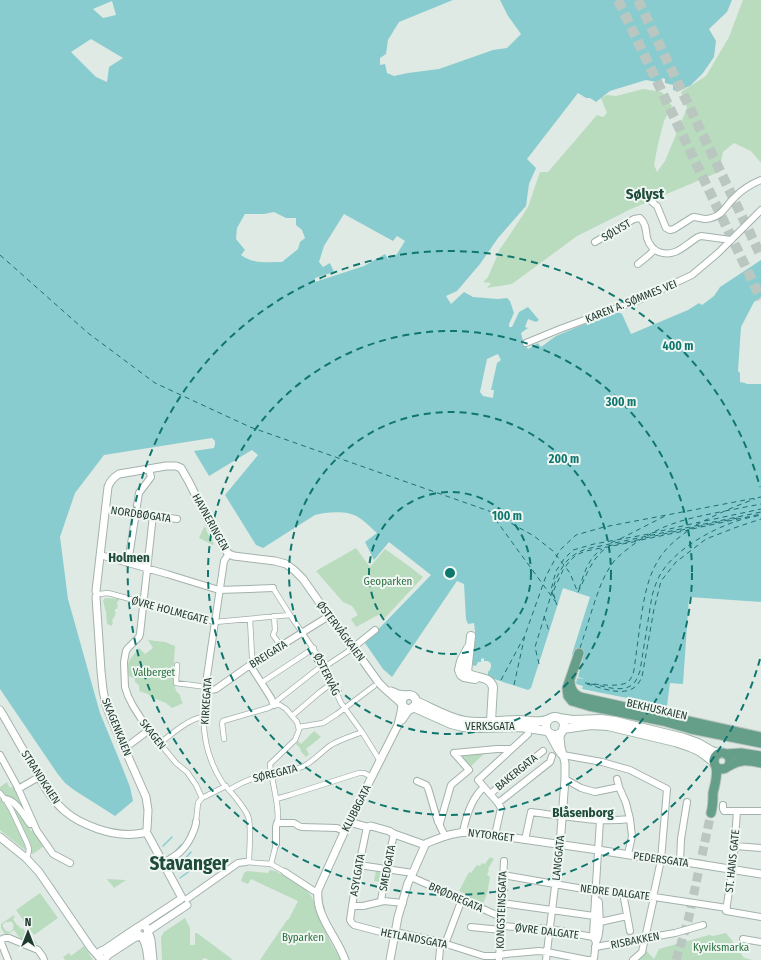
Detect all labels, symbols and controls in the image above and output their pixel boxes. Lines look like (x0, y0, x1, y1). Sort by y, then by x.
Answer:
district label: Sølyst (626, 185, 665, 203)
street label: SØLYST (599, 216, 634, 244)
street label: KAREN A. SØMMES VEI (584, 277, 679, 326)
text: 400 m (663, 339, 693, 353)
text: 300 m (605, 395, 636, 409)
text: 200 m (548, 452, 579, 466)
street label: HAVNERINGEN (190, 491, 232, 553)
street label: NORDBØGATA (110, 504, 172, 525)
text: 100 m (492, 509, 522, 523)
district label: Holmen (108, 550, 150, 565)
centre of rings (443, 566, 457, 580)
park label: Geoparken (364, 575, 412, 588)
street label: ØVRE HOLMEGATE (130, 594, 210, 627)
street label: ØSTERVÅGKAIEN (314, 598, 368, 664)
street label: BREIGATA (247, 638, 290, 671)
street label: ØSTERVÅG (311, 650, 343, 698)
park label: Valberget (133, 666, 176, 679)
street label: KIRKEGATA (198, 677, 215, 725)
street label: SKAGENKAIEN (99, 696, 134, 758)
street label: BEKHUSKAIEN (625, 696, 688, 723)
street label: SKAGEN (137, 716, 169, 752)
street label: VERKSGATA (465, 720, 515, 733)
street label: STRANDKAIEN (18, 748, 63, 807)
street label: BAKERGATA (493, 751, 540, 793)
street label: SØREGATA (252, 762, 299, 785)
street label: KLUBBGATA (339, 782, 374, 834)
district label: Blåsenborg (552, 805, 614, 820)
street label: NYTORGET (467, 826, 516, 845)
street label: ST. HANS GATE (723, 829, 742, 893)
street label: LANGGATA (550, 835, 567, 881)
street label: SMEDGATA (377, 844, 398, 892)
street label: PEDERSGATA (632, 849, 690, 870)
district label: Stavanger (149, 852, 230, 875)
street label: ASYLGATA (347, 853, 368, 897)
street label: KONGSTEINSGATA (494, 871, 509, 949)
street label: BRØDREGATA (427, 880, 485, 915)
street label: NEDRE DALGATE (579, 882, 651, 903)
north arrow (8, 912, 48, 952)
text: N (25, 916, 31, 929)
street label: ØVRE DALGATE (514, 921, 580, 942)
street label: HETLANDSGATA (379, 926, 449, 951)
street label: RISBAKKEN (610, 929, 661, 952)
park label: Byparken (282, 931, 324, 944)
park label: Kyviksmarka (693, 941, 749, 954)

